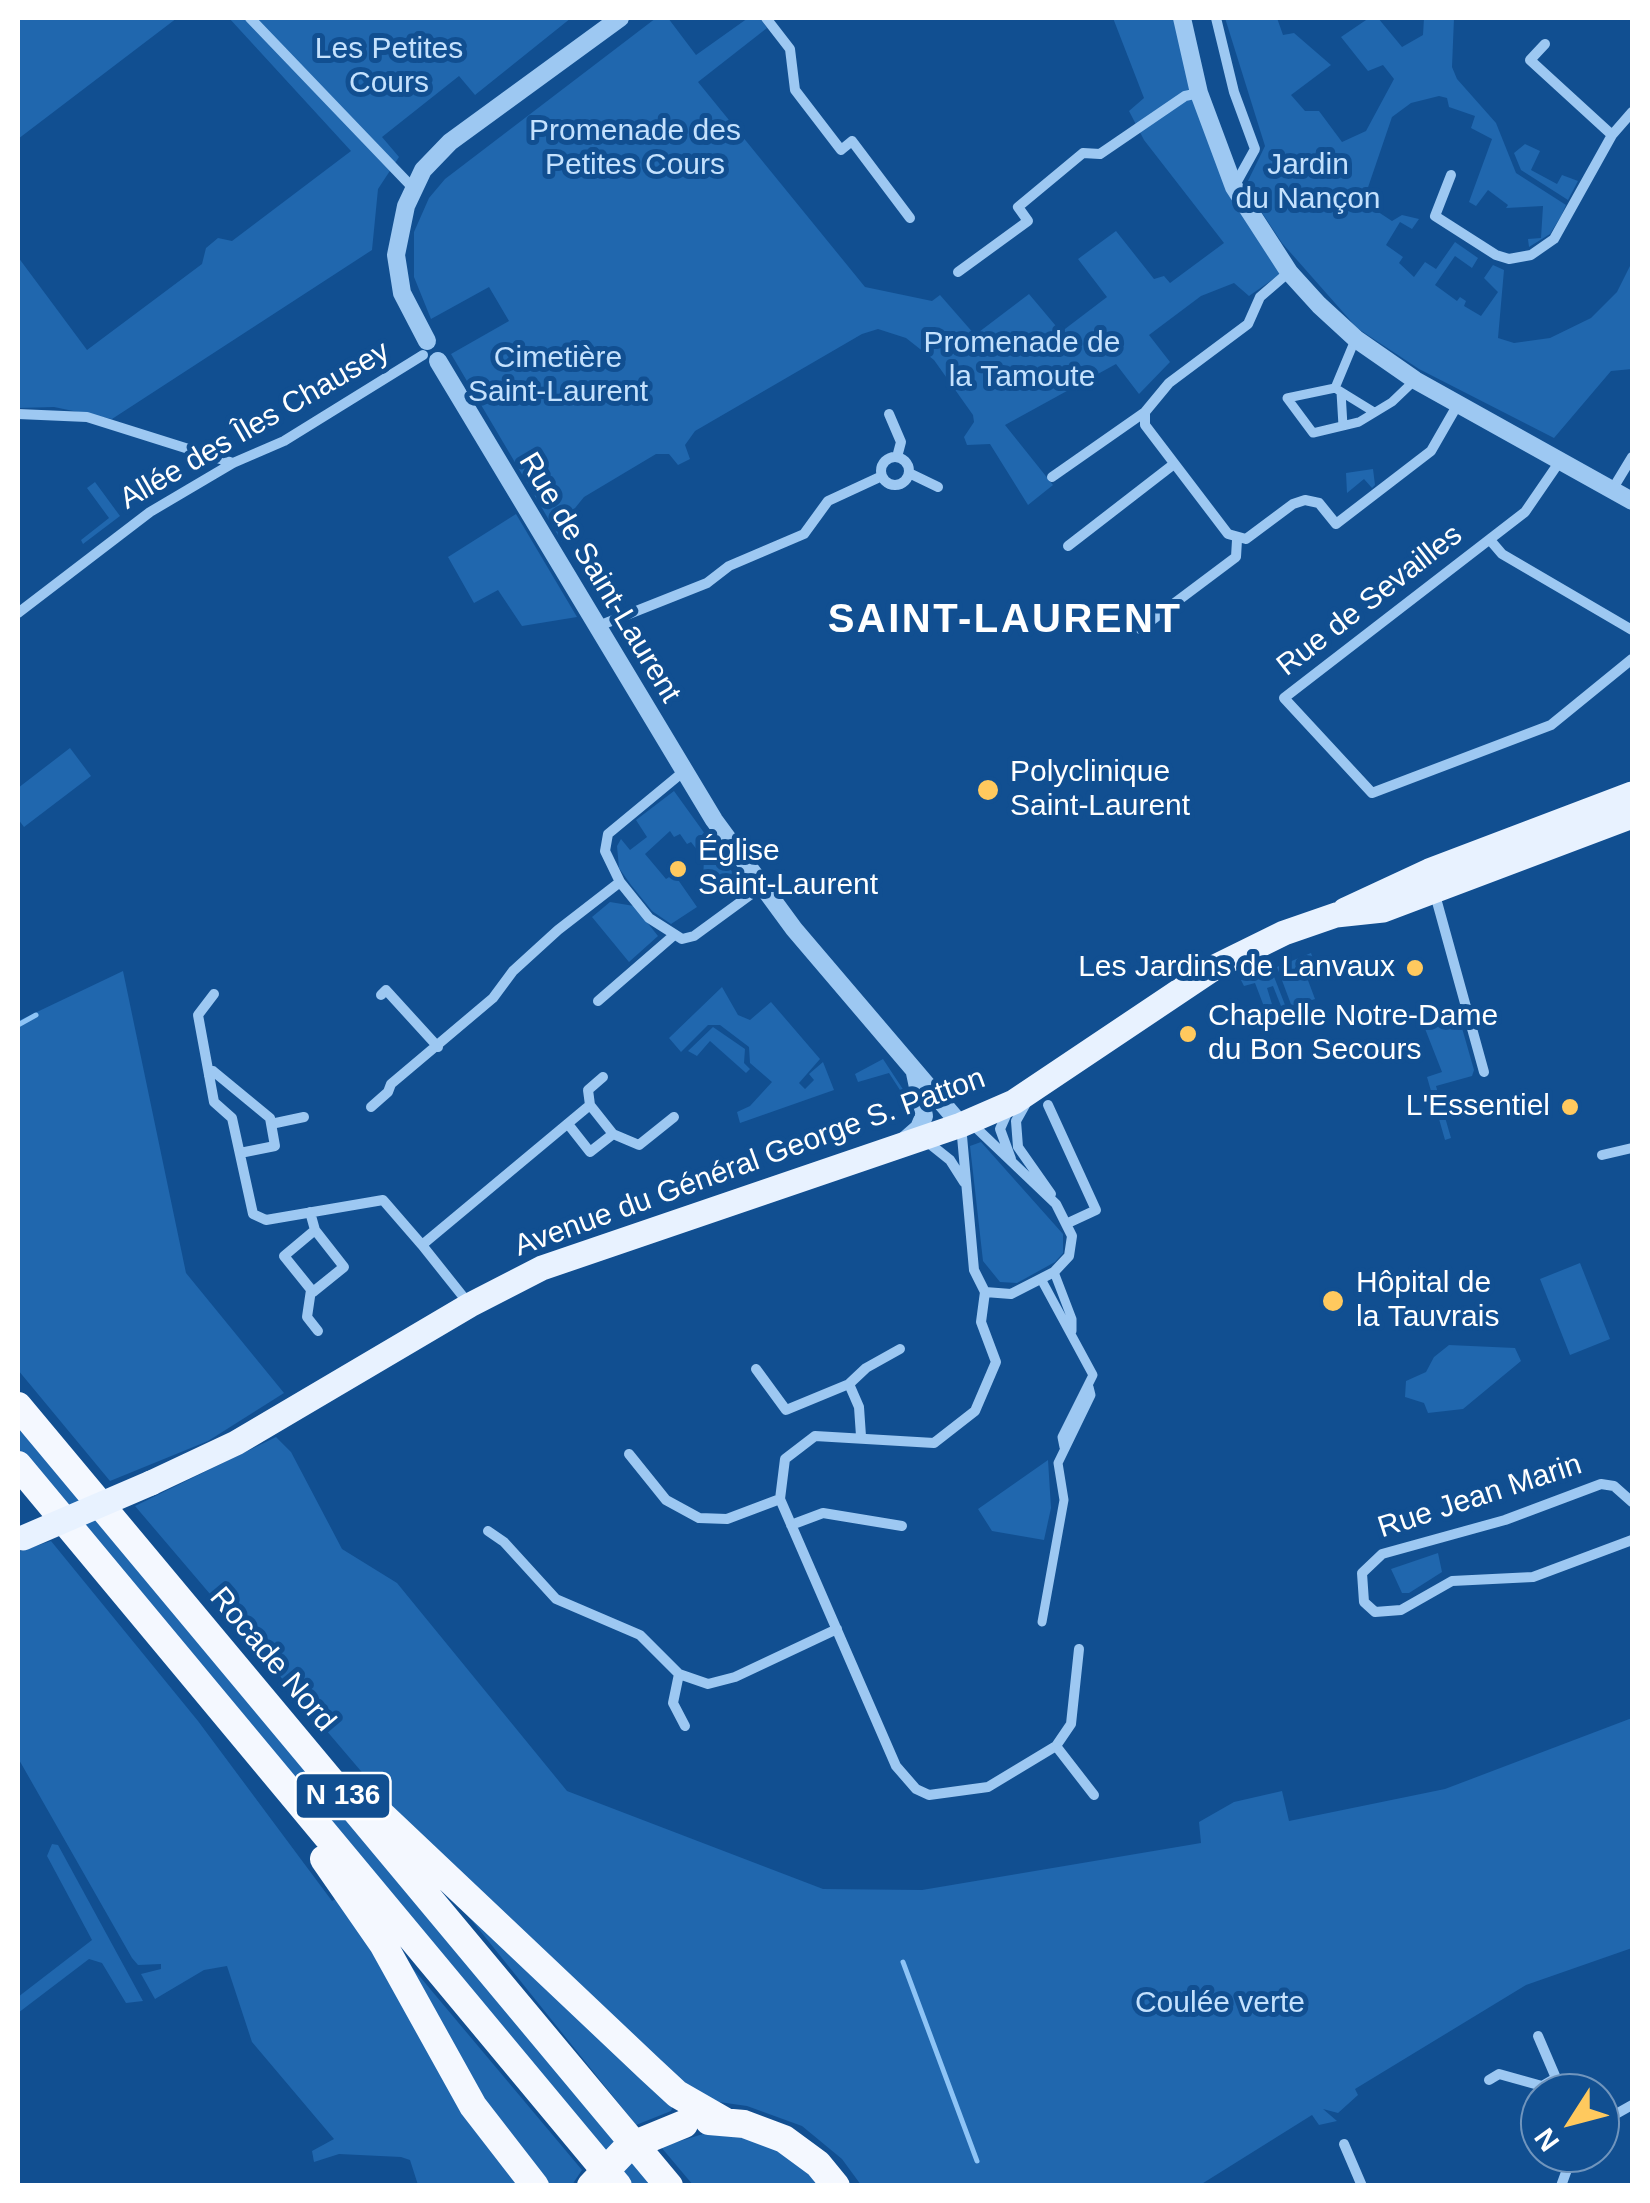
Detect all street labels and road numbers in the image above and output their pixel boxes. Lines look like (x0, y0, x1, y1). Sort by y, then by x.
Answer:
street label: Allée des Îles Chausey (114, 334, 396, 518)
street label: Rue de Saint-Laurent (510, 447, 688, 709)
street label: Rue de Sevailles (1270, 518, 1470, 684)
street label: Avenue du Général George S. Patton (510, 1061, 990, 1265)
street label: Rue Jean Marin (1374, 1447, 1586, 1547)
street label: Rocade Nord (201, 1581, 343, 1739)
road number: N 136 (296, 1773, 390, 1819)

